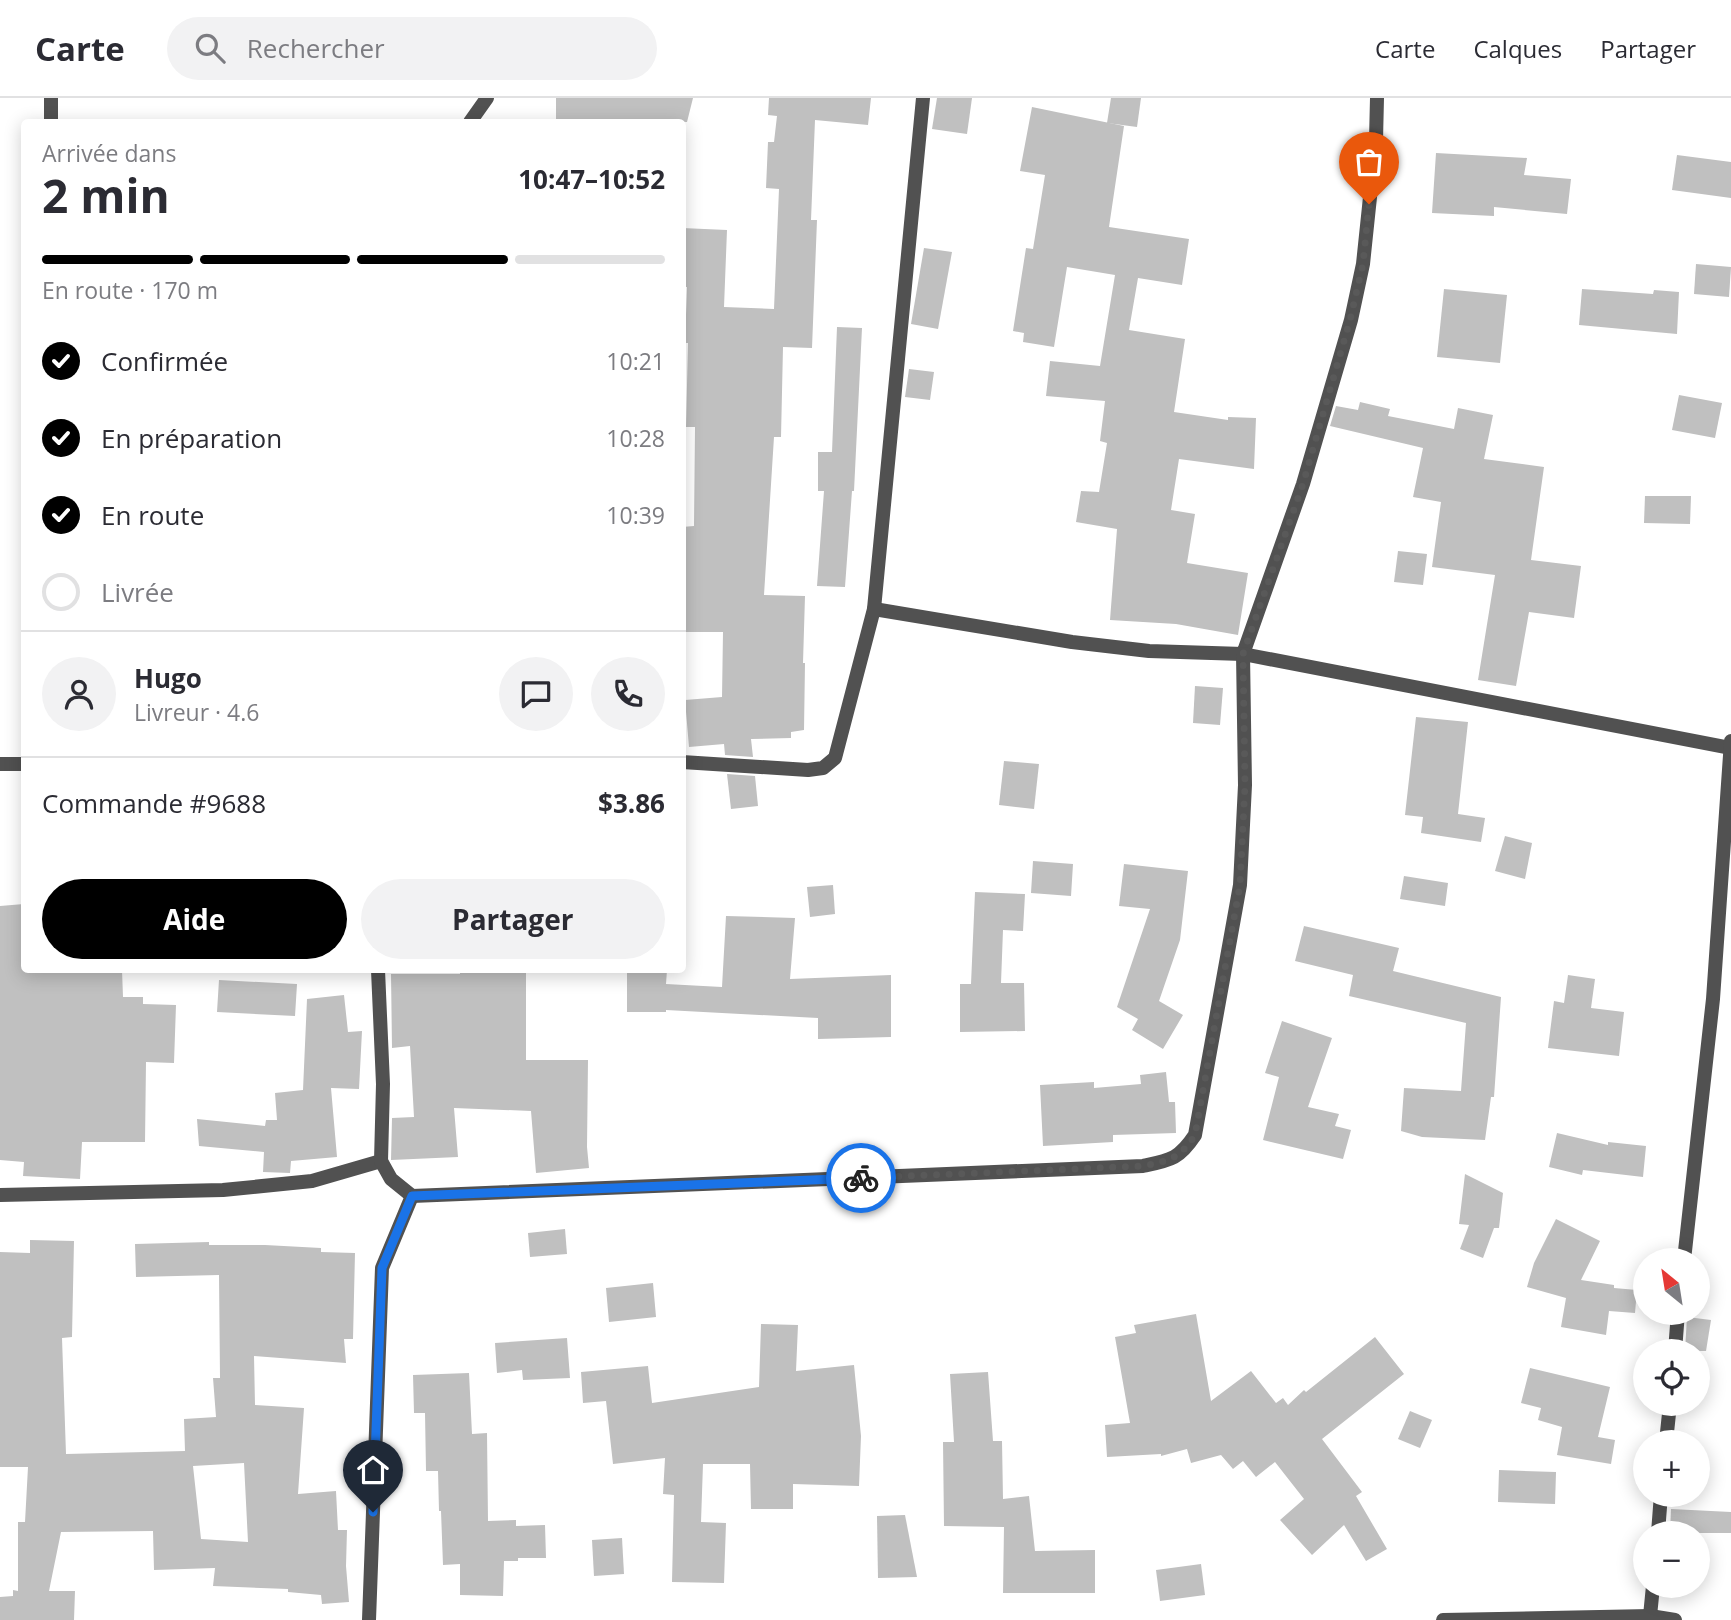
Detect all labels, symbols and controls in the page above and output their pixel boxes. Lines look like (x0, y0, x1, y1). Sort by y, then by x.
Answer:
search box (167, 17, 657, 80)
text: Carte (35, 26, 125, 71)
icon: search (191, 29, 229, 67)
text: Rechercher (247, 30, 385, 66)
text: Carte (1375, 32, 1435, 65)
text: Calques (1473, 32, 1562, 65)
text: Partager (1600, 32, 1696, 65)
pin (1339, 132, 1399, 204)
text: Arrivée dans (42, 137, 176, 169)
icon: bag (1350, 143, 1388, 181)
text: 10:47–10:52 (518, 161, 665, 197)
text: 2 min (42, 164, 170, 226)
text: En route · 170 m (42, 274, 218, 306)
icon: check (42, 342, 80, 380)
text: Confirmée (101, 343, 228, 379)
text: 10:21 (606, 345, 665, 377)
icon: check (42, 419, 80, 457)
text: En préparation (101, 420, 282, 456)
text: 10:28 (606, 422, 665, 454)
icon: check (42, 496, 80, 534)
text: En route (101, 497, 204, 533)
text: 10:39 (606, 499, 665, 531)
text: Livrée (101, 574, 174, 610)
button: person (42, 657, 116, 731)
button: chat (499, 657, 573, 731)
button: phone (591, 657, 665, 731)
text: Hugo (134, 660, 202, 696)
text: Livreur · 4.6 (134, 696, 259, 728)
text: Commande #9688 (42, 785, 266, 821)
text: $3.86 (598, 785, 665, 821)
button: Aide (42, 879, 347, 959)
button: Partager (361, 879, 665, 959)
courier (826, 1143, 896, 1213)
icon: bike (842, 1159, 880, 1197)
north arrow (1633, 1248, 1710, 1325)
map controls (1633, 1248, 1710, 1598)
button: locate (1633, 1339, 1710, 1416)
button: + (1633, 1430, 1710, 1507)
pin (343, 1440, 403, 1512)
icon: home (354, 1451, 392, 1489)
button: − (1633, 1521, 1710, 1598)

